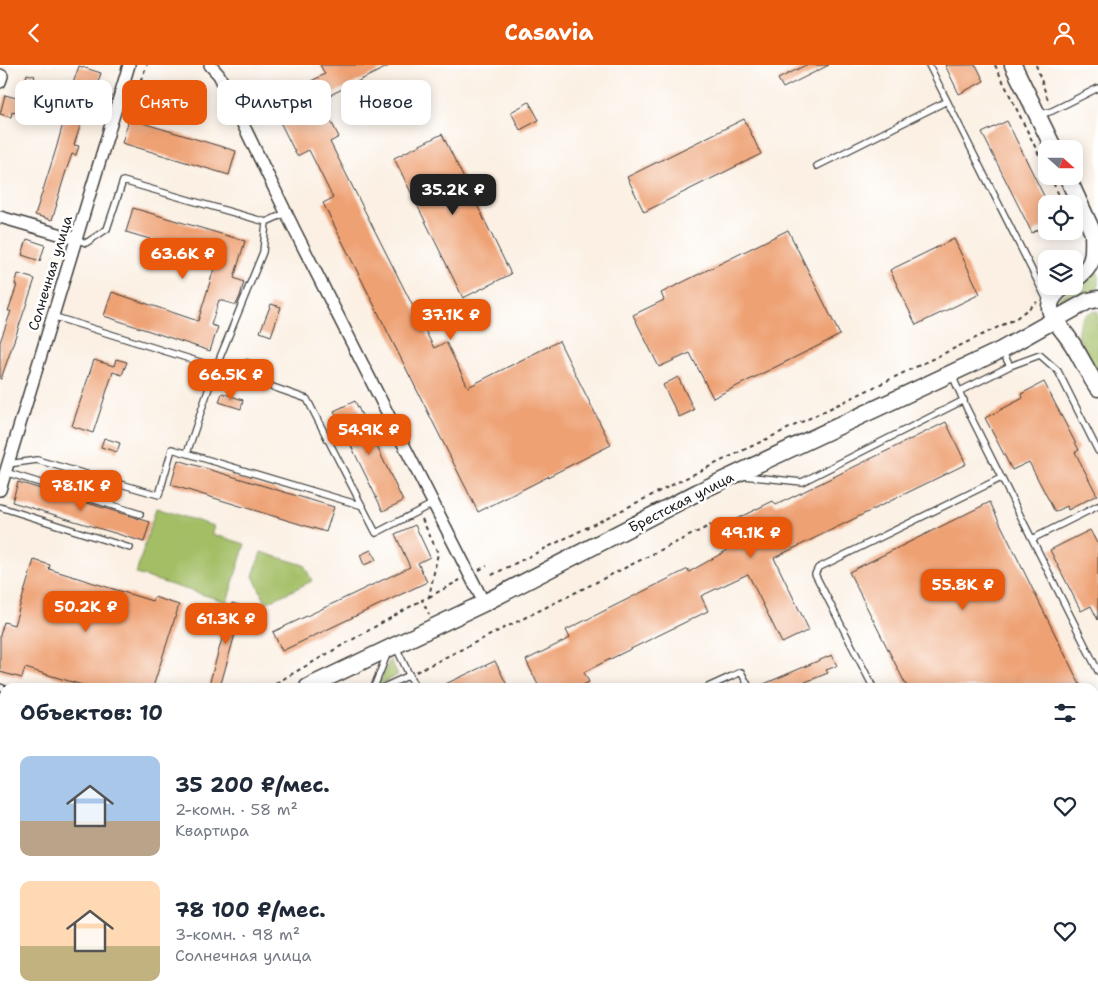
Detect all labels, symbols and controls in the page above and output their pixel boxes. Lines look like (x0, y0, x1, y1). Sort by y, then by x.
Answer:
text: Casavia (505, 18, 593, 47)
icon: back (20, 19, 48, 47)
icon: person (1050, 19, 1078, 47)
chip: Купить (15, 80, 112, 125)
chip: Снять (122, 80, 207, 125)
chip: Фильтры (217, 80, 331, 125)
chip: Новое (341, 80, 431, 125)
north arrow (1038, 140, 1082, 185)
map controls (1038, 140, 1083, 295)
pin: 35.2K ₽ (407, 173, 499, 216)
text: 35.2K ₽ (421, 179, 485, 200)
button: locate (1038, 195, 1083, 240)
street label: Солнечная улица (24, 213, 76, 333)
pin: 63.6K ₽ (137, 237, 229, 280)
text: 63.6K ₽ (151, 243, 215, 264)
button: layers (1038, 250, 1083, 295)
pin: 37.1K ₽ (405, 299, 497, 341)
text: 37.1K ₽ (422, 304, 480, 325)
pin: 66.5K ₽ (185, 359, 277, 401)
text: 66.5K ₽ (199, 364, 263, 385)
pin: 54.9K ₽ (323, 413, 415, 456)
text: 54.9K ₽ (338, 419, 400, 440)
street label: Брестская улица (625, 468, 737, 536)
pin: 78.1K ₽ (35, 469, 127, 512)
text: 78.1K ₽ (51, 475, 111, 496)
pin: 49.1K ₽ (705, 517, 797, 559)
text: 49.1K ₽ (721, 522, 781, 543)
pin: 55.8K ₽ (917, 569, 1009, 611)
text: 55.8K ₽ (932, 574, 994, 595)
pin: 50.2K ₽ (40, 591, 132, 633)
text: 50.2K ₽ (54, 596, 118, 617)
pin: 61.3K ₽ (180, 603, 272, 645)
text: 61.3K ₽ (196, 608, 256, 629)
text: Объектов: 10 (20, 699, 163, 727)
icon: filters (1051, 699, 1079, 727)
text: 35 200 ₽/мес. (175, 771, 330, 799)
icon: home (60, 776, 120, 836)
icon: heart (1051, 792, 1079, 820)
text: 2-комн. · 58 m² (175, 799, 298, 820)
text: Квартира (175, 820, 249, 841)
text: 78 100 ₽/мес. (175, 896, 326, 924)
icon: home (60, 901, 120, 961)
icon: heart (1051, 917, 1079, 945)
text: 3-комн. · 98 m² (175, 924, 300, 945)
text: Солнечная улица (175, 945, 311, 966)

